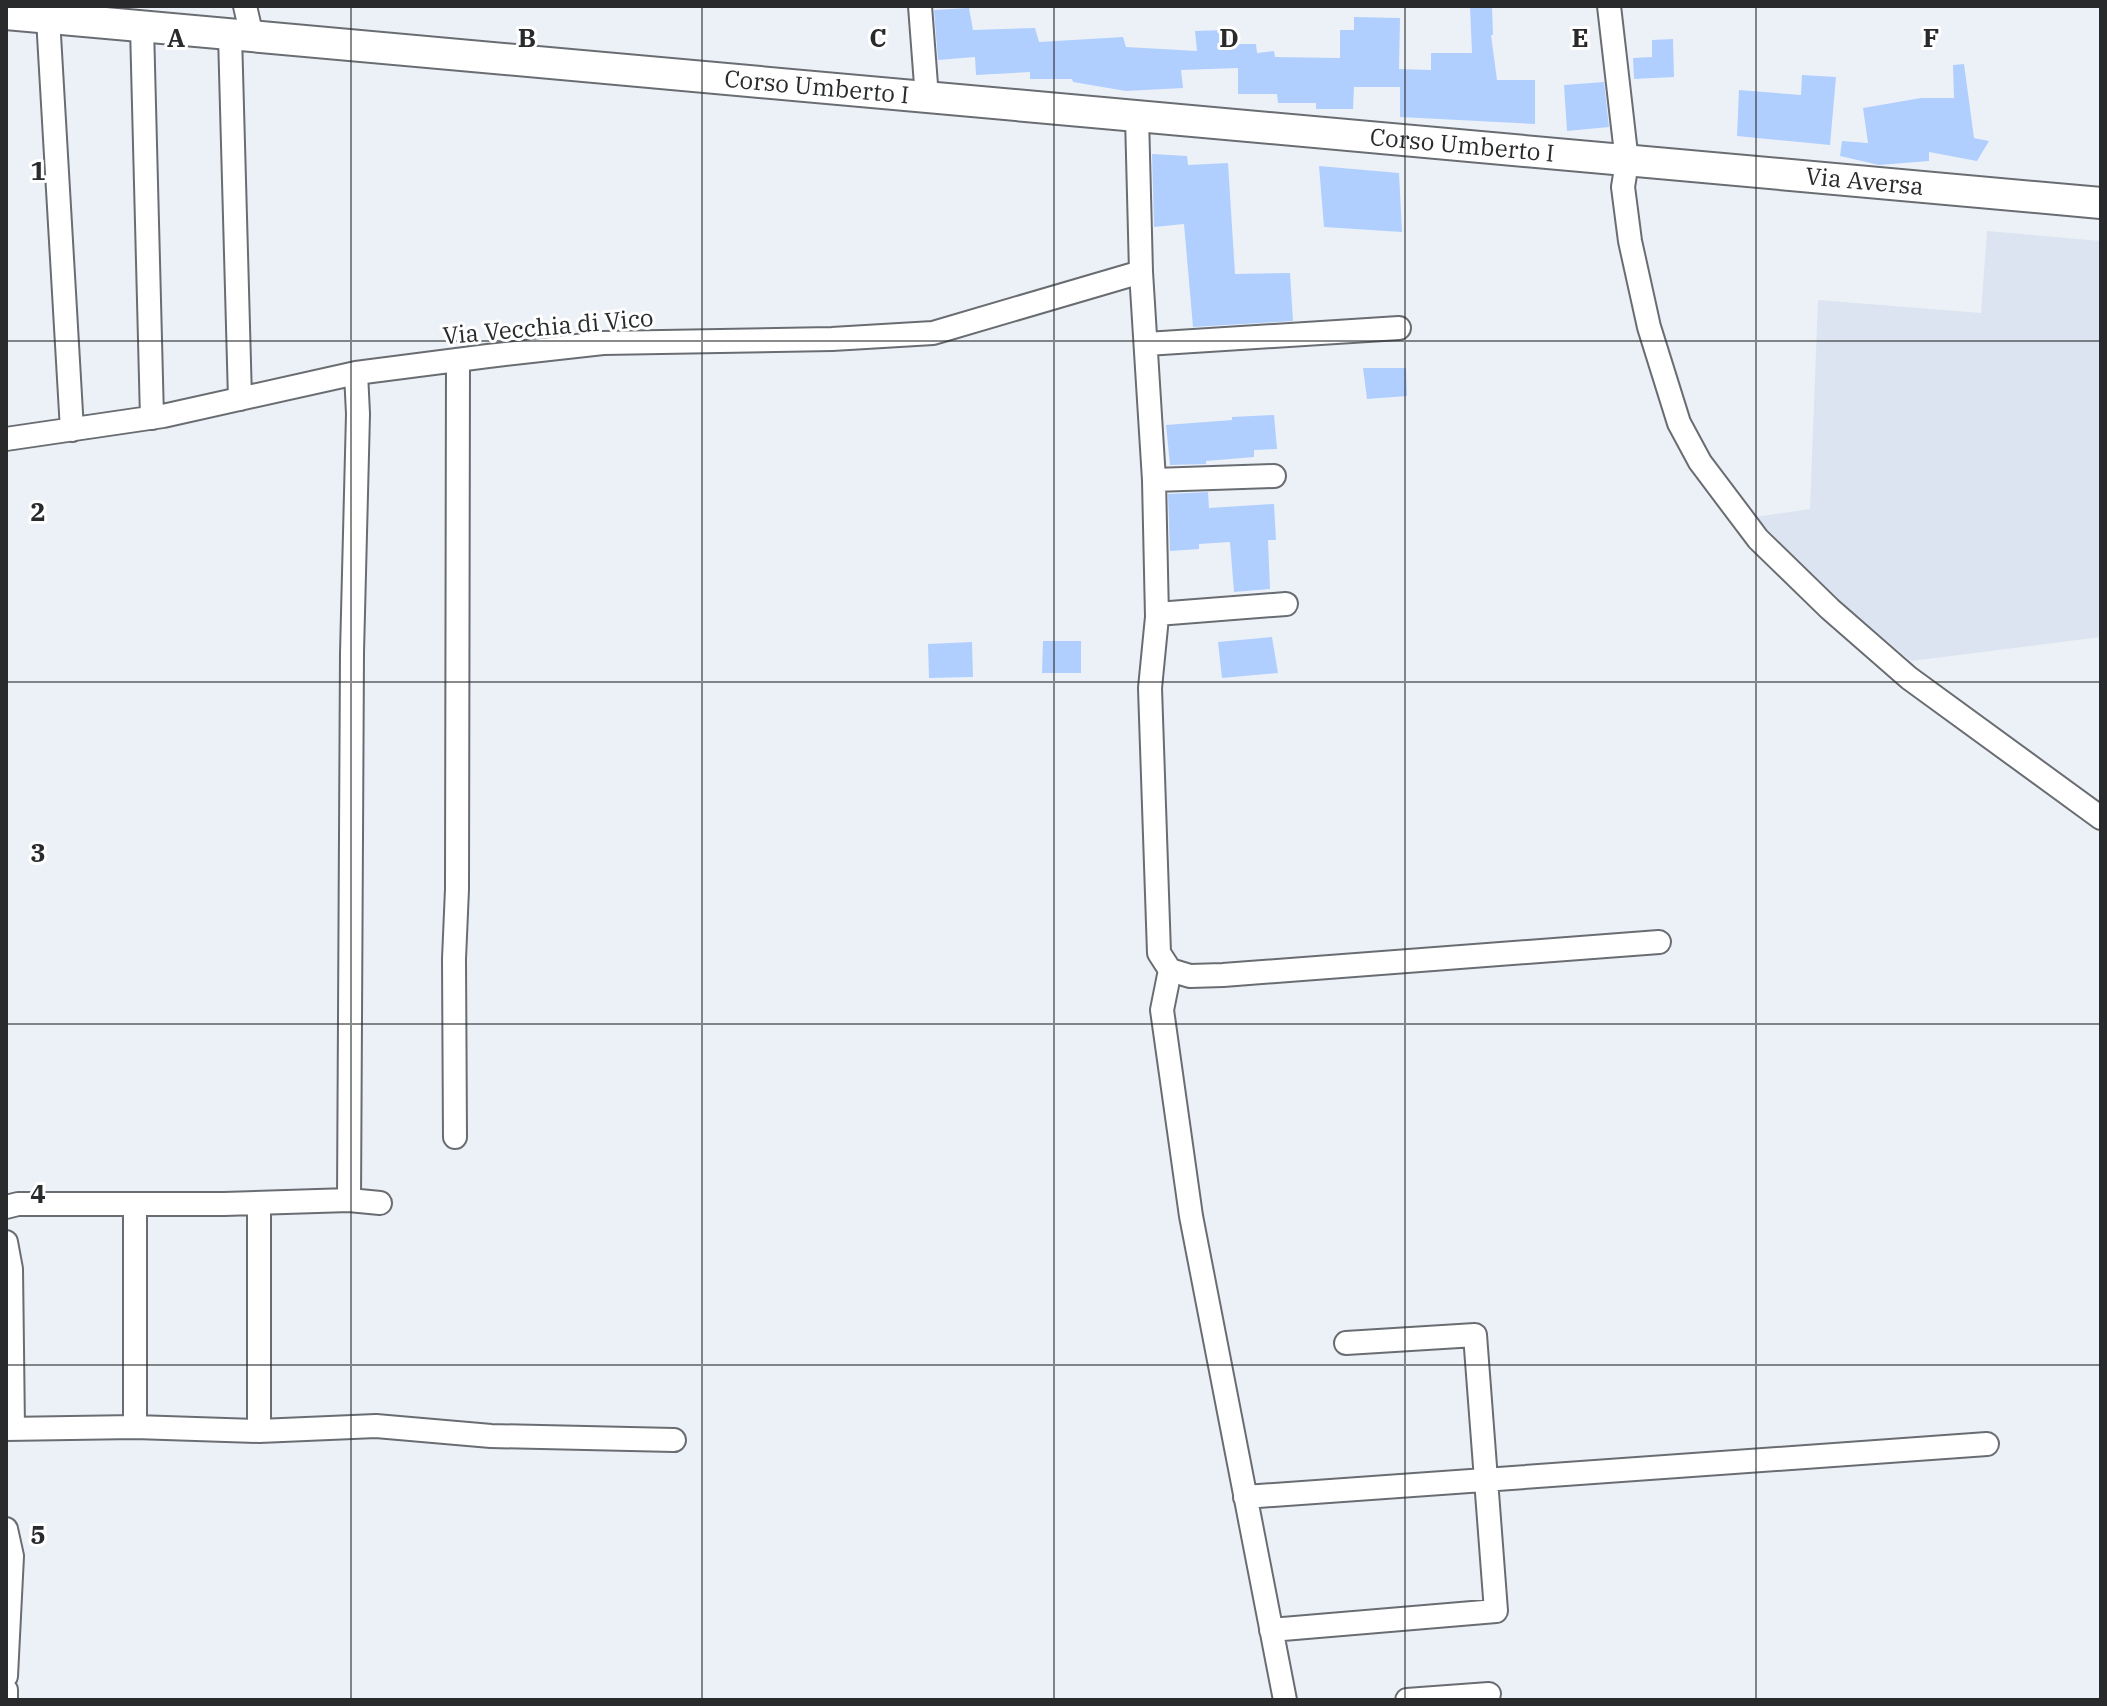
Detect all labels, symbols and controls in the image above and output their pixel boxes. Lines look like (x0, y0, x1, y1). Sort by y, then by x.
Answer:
text: A (167, 20, 185, 54)
text: B (518, 20, 536, 54)
text: C (869, 20, 887, 54)
text: D (1219, 20, 1239, 54)
text: E (1571, 20, 1589, 54)
text: F (1923, 20, 1939, 54)
street label: Corso Umberto I (723, 62, 910, 110)
street label: Corso Umberto I (1369, 120, 1556, 169)
text: 1 (30, 153, 46, 187)
street label: Via Aversa (1804, 159, 1925, 202)
street label: Via Vecchia di Vico (441, 301, 655, 351)
text: 2 (30, 494, 46, 528)
text: 3 (30, 835, 46, 869)
text: 4 (30, 1176, 46, 1210)
text: 5 (30, 1517, 46, 1551)

